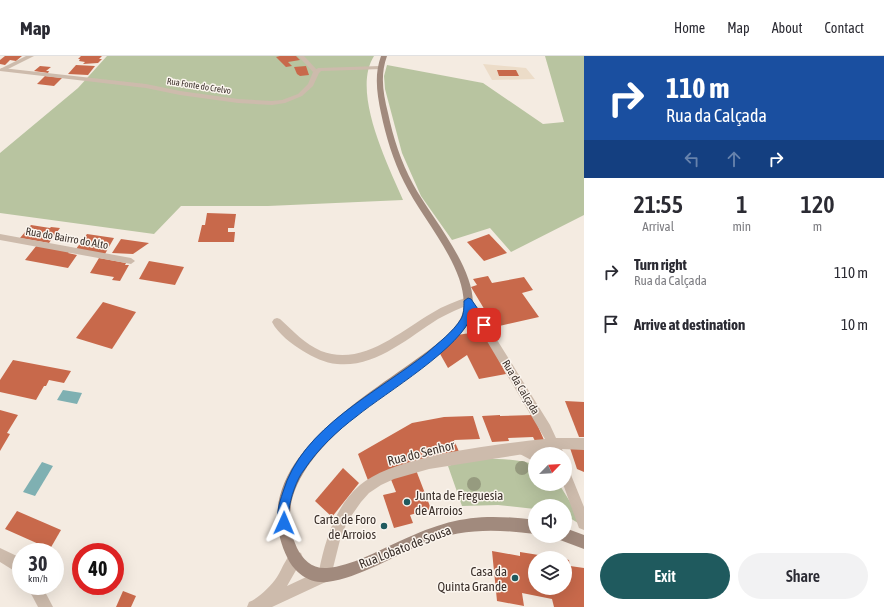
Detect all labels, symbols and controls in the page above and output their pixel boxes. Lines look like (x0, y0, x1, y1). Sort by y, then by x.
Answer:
text: Map (20, 17, 51, 39)
text: Home (674, 20, 705, 36)
text: Map (727, 20, 750, 36)
text: About (772, 20, 803, 36)
text: Contact (825, 20, 864, 36)
icon: right (600, 72, 652, 124)
text: 110 m (666, 72, 729, 104)
street label: Rua Fonte do Crelvo (166, 76, 232, 96)
text: Rua da Calçada (666, 105, 767, 126)
icon: left (681, 148, 703, 170)
icon: ahead (723, 148, 745, 170)
icon: right (765, 148, 787, 170)
text: 21:55 (634, 191, 683, 218)
text: 1 (736, 191, 747, 218)
text: 120 (801, 191, 834, 218)
text: Arrival (642, 219, 674, 234)
text: min (732, 219, 751, 234)
text: m (813, 219, 822, 234)
street label: Rua do Bairro do Alto (25, 225, 109, 251)
text: Turn right (634, 256, 687, 273)
icon: right (600, 261, 622, 283)
text: 110 m (834, 264, 868, 281)
text: Rua da Calçada (634, 273, 707, 288)
pin (467, 308, 501, 342)
icon: arrive (600, 313, 622, 335)
icon: arrive (473, 314, 495, 336)
text: Arrive at destination (634, 316, 745, 333)
text: 10 m (841, 316, 868, 333)
street label: Rua da Calçada (500, 357, 542, 417)
street label: Rua do Senhor (386, 437, 456, 469)
north arrow (528, 447, 572, 491)
map controls (528, 447, 572, 595)
place label: Junta de Freguesia de Arroios (415, 488, 503, 518)
marker: Junta de Freguesia de Arroios (402, 497, 412, 507)
button: sound (528, 499, 572, 543)
position arrow (263, 502, 305, 544)
place label: Carta de Foro de Arroios (314, 512, 376, 542)
marker: Carta de Foro de Arroios (379, 521, 389, 531)
street label: Rua Lobato de Sousa (357, 522, 453, 572)
speed limit sign: 40 (72, 543, 124, 595)
button: layers (528, 551, 572, 595)
text: 30 (29, 552, 47, 575)
button: Exit (600, 553, 730, 599)
button: Share (738, 553, 868, 599)
place label: Casa da Quinta Grande (437, 564, 507, 594)
text: km/h (28, 573, 48, 584)
marker: Casa da Quinta Grande (510, 573, 520, 583)

